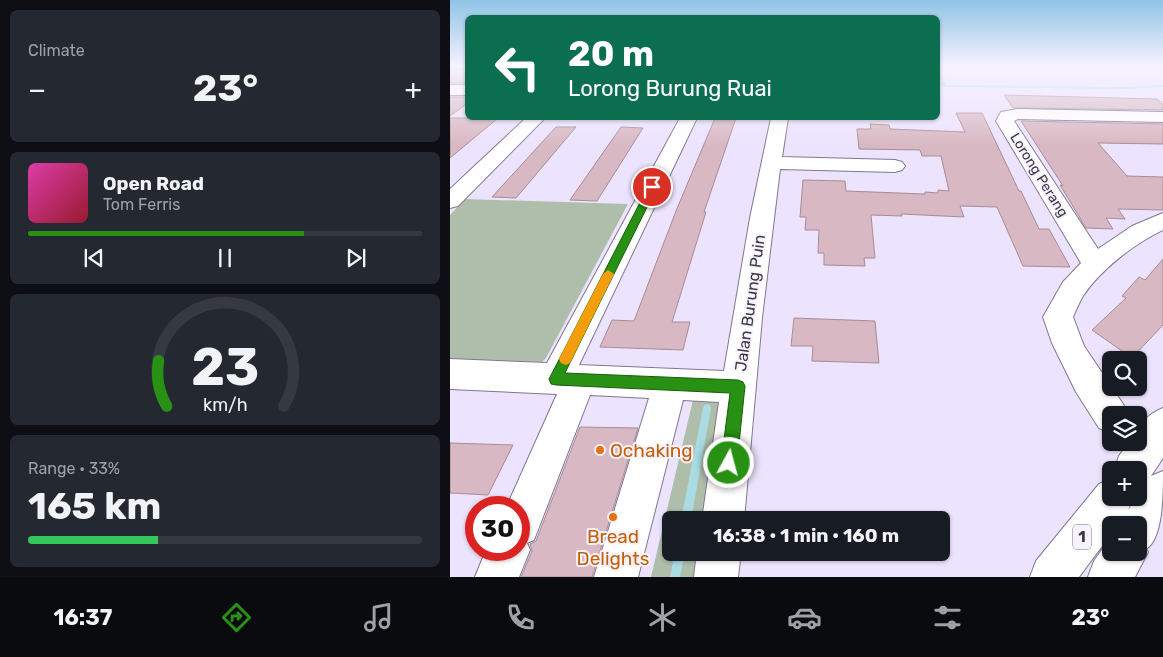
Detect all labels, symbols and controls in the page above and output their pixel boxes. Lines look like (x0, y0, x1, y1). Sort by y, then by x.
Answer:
text: 20 m (568, 33, 654, 75)
icon: left (485, 35, 550, 100)
text: Climate (28, 41, 85, 60)
text: 23° (193, 65, 258, 111)
text: − (28, 73, 46, 106)
text: + (405, 73, 422, 106)
text: Lorong Burung Ruai (568, 75, 772, 102)
street label: Lorong Perang (1006, 130, 1072, 220)
pin (631, 166, 673, 208)
text: Open Road (103, 172, 204, 195)
icon: arrive (638, 173, 666, 201)
text: Tom Ferris (103, 195, 180, 214)
street label: Jalan Burung Puin (731, 233, 769, 373)
icon: previous (80, 244, 108, 272)
icon: pause (211, 244, 239, 272)
icon: next (342, 244, 370, 272)
text: 23 (191, 336, 259, 398)
map controls (1102, 351, 1147, 561)
button: search (1102, 351, 1147, 396)
text: km/h (203, 394, 247, 415)
button: layers (1102, 406, 1147, 451)
position arrow (702, 436, 754, 488)
place label: Ochaking (610, 439, 693, 462)
marker: Ochaking (594, 444, 606, 456)
text: Range · 33% (28, 459, 120, 478)
button: + (1102, 461, 1147, 506)
text: 165 km (28, 483, 161, 529)
speed limit sign: 30 (465, 496, 530, 561)
marker: Bread Delights (607, 511, 619, 523)
button: − (1102, 516, 1147, 561)
text: 16:38 · 1 min · 160 m (713, 524, 899, 547)
road number: 1 (1073, 524, 1091, 550)
place label: Bread Delights (577, 525, 649, 570)
icon: directions (219, 600, 254, 635)
icon: music (361, 600, 396, 635)
icon: phone (503, 600, 538, 635)
icon: climate (645, 600, 680, 635)
icon: car (787, 600, 822, 635)
icon: filters (930, 600, 965, 635)
text: 16:37 (54, 604, 112, 631)
text: 23° (1072, 604, 1109, 631)

